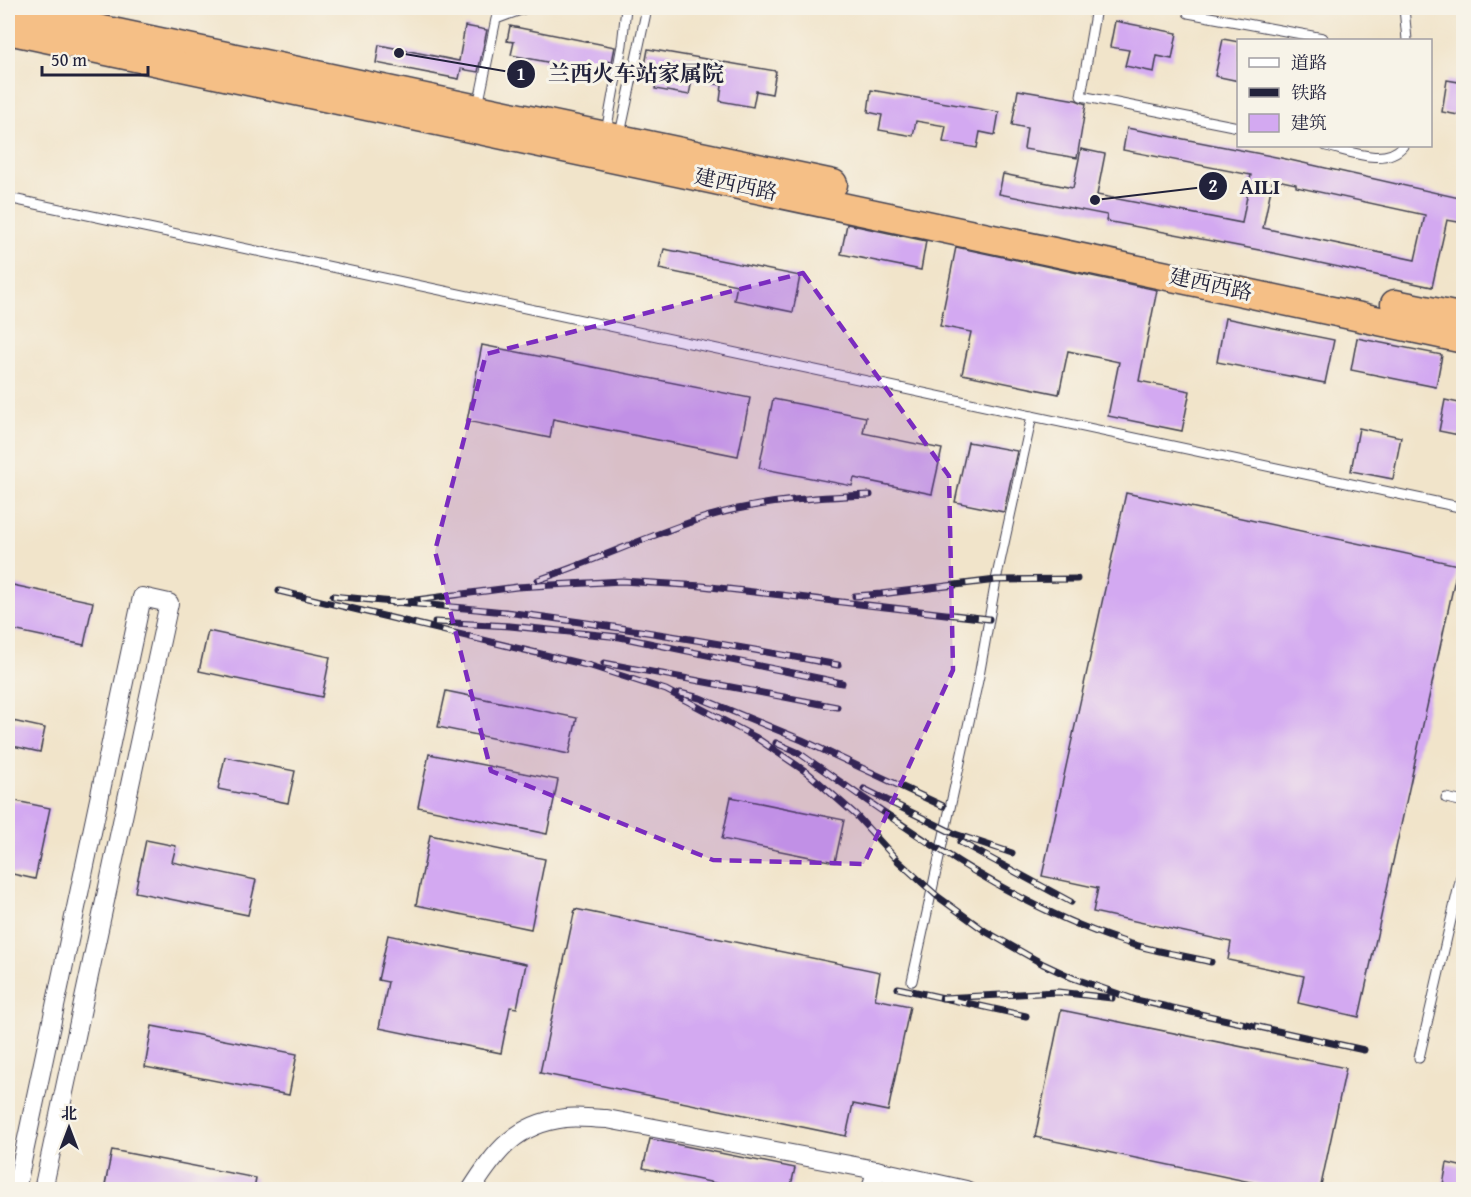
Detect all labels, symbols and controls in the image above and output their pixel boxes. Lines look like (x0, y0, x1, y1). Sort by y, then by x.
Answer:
scale bar (42, 39, 148, 77)
legend (1237, 39, 1432, 147)
text: 50 m (51, 46, 87, 73)
text: 道路 (1291, 49, 1327, 76)
callout: 兰西火车站家属院 (506, 54, 736, 94)
text: 兰西火车站家属院 (548, 57, 724, 89)
text: 1 (516, 60, 526, 87)
text: 铁路 (1291, 79, 1327, 106)
text: 建筑 (1291, 109, 1327, 136)
street label: 建西西路 (692, 160, 780, 208)
callout: AILI (1198, 166, 1292, 206)
text: AILI (1240, 170, 1280, 202)
text: 2 (1208, 172, 1218, 199)
street label: 建西西路 (1167, 260, 1255, 308)
north arrow (39, 1098, 99, 1158)
text: 北 (61, 1101, 77, 1125)

